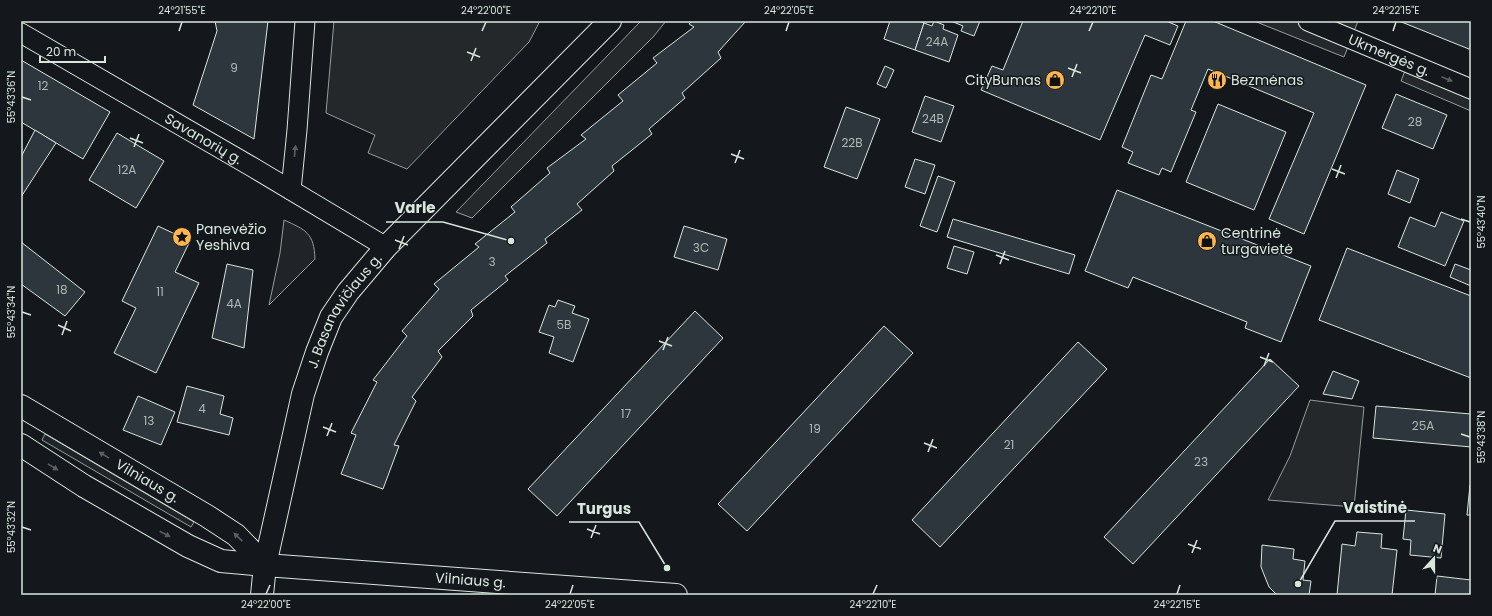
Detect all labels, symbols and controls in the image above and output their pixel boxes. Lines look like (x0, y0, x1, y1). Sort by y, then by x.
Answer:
text: 24°21'55"E (158, 3, 206, 18)
text: 24°22'00"E (461, 3, 511, 18)
text: 24°22'05"E (764, 3, 814, 18)
text: 24°22'10"E (1070, 3, 1116, 18)
text: 24°22'15"E (1373, 3, 1419, 18)
street label: Ukmergės g. (1345, 29, 1433, 81)
house number: 24A (926, 33, 948, 50)
scale bar (40, 38, 105, 64)
text: 20 m (46, 43, 76, 60)
house number: 9 (230, 59, 238, 76)
shop icon: CityBumas (1044, 69, 1066, 91)
restaurant icon: Bezmėnas (1206, 69, 1228, 91)
place label: CityBumas (965, 70, 1041, 90)
place label: Bezmėnas (1231, 70, 1303, 90)
text: 55°43'36"N (4, 71, 19, 123)
one-way arrow (1442, 76, 1453, 82)
house number: 12 (38, 77, 48, 94)
street label: Savanorių g. (161, 108, 246, 169)
house number: 24B (922, 110, 944, 127)
house number: 28 (1408, 113, 1422, 130)
house number: 22B (841, 134, 863, 151)
one-way arrow (292, 145, 298, 157)
house number: 12A (118, 161, 136, 178)
callout: Varle (386, 195, 443, 222)
text: 55°43'40"N (1474, 196, 1489, 248)
text: Varle (394, 197, 436, 218)
place label: Panevėžio Yeshiva (196, 219, 267, 255)
place label: Centrinė turgavietė (1221, 223, 1293, 259)
place icon: Panevėžio Yeshiva (171, 226, 193, 248)
shop icon: Centrinė turgavietė (1196, 230, 1218, 252)
house number: 3C (693, 239, 709, 256)
street label: J. Basanavičiaus g. (302, 249, 386, 371)
house number: 3 (488, 253, 496, 270)
house number: 18 (56, 281, 68, 298)
house number: 11 (156, 283, 164, 300)
text: 55°43'34"N (4, 286, 19, 338)
house number: 4A (226, 295, 242, 312)
house number: 5B (557, 316, 571, 333)
house number: 4 (198, 400, 206, 417)
house number: 17 (621, 405, 632, 422)
text: 55°43'38"N (1474, 411, 1489, 463)
house number: 13 (144, 412, 154, 429)
house number: 25A (1412, 417, 1434, 434)
house number: 19 (809, 420, 821, 437)
house number: 21 (1004, 436, 1014, 453)
one-way arrow (99, 451, 109, 459)
house number: 23 (1194, 453, 1208, 470)
street label: Vilniaus g. (112, 454, 183, 507)
one-way arrow (48, 463, 59, 471)
callout: Vaistinė (1335, 494, 1415, 521)
callout: Turgus (569, 495, 639, 522)
text: Vaistinė (1343, 497, 1407, 518)
text: Turgus (577, 498, 631, 519)
text: 55°43'32"N (4, 501, 19, 553)
one-way arrow (159, 530, 171, 537)
one-way arrow (233, 533, 243, 542)
north arrow (1414, 538, 1454, 578)
text: N (1431, 540, 1444, 558)
street label: Vilniaus g. (434, 567, 506, 593)
text: 24°22'00"E (241, 597, 291, 612)
text: 24°22'05"E (545, 597, 595, 612)
text: 24°22'10"E (850, 597, 896, 612)
text: 24°22'15"E (1154, 597, 1200, 612)

